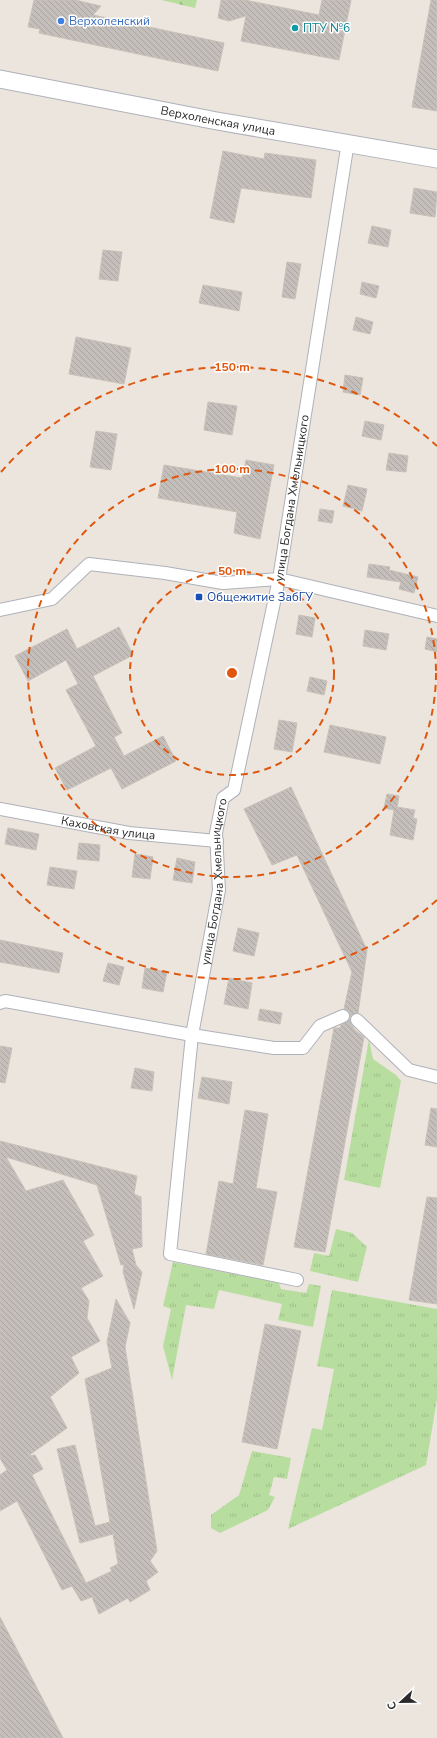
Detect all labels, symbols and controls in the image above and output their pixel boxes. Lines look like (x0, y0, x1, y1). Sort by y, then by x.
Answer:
place label: Верхоленский (69, 13, 150, 29)
marker: Верхоленский (56, 16, 66, 26)
place label: ПТУ №6 (303, 20, 350, 36)
marker: ПТУ №6 (290, 23, 300, 33)
street label: Верхоленская улица (159, 102, 277, 139)
text: 150 m (214, 359, 250, 375)
street label: улица Богдана Хмельницкого (271, 413, 313, 583)
text: 100 m (214, 461, 250, 477)
text: 50 m (218, 563, 246, 579)
place label: Общежитие ЗабГУ (207, 589, 313, 605)
marker: Общежитие ЗабГУ (194, 592, 204, 602)
centre of rings (225, 666, 239, 680)
street label: улица Богдана Хмельницкого (197, 797, 231, 966)
street label: Каховская улица (60, 813, 156, 843)
north arrow (381, 1682, 421, 1722)
text: С (384, 1699, 401, 1712)

